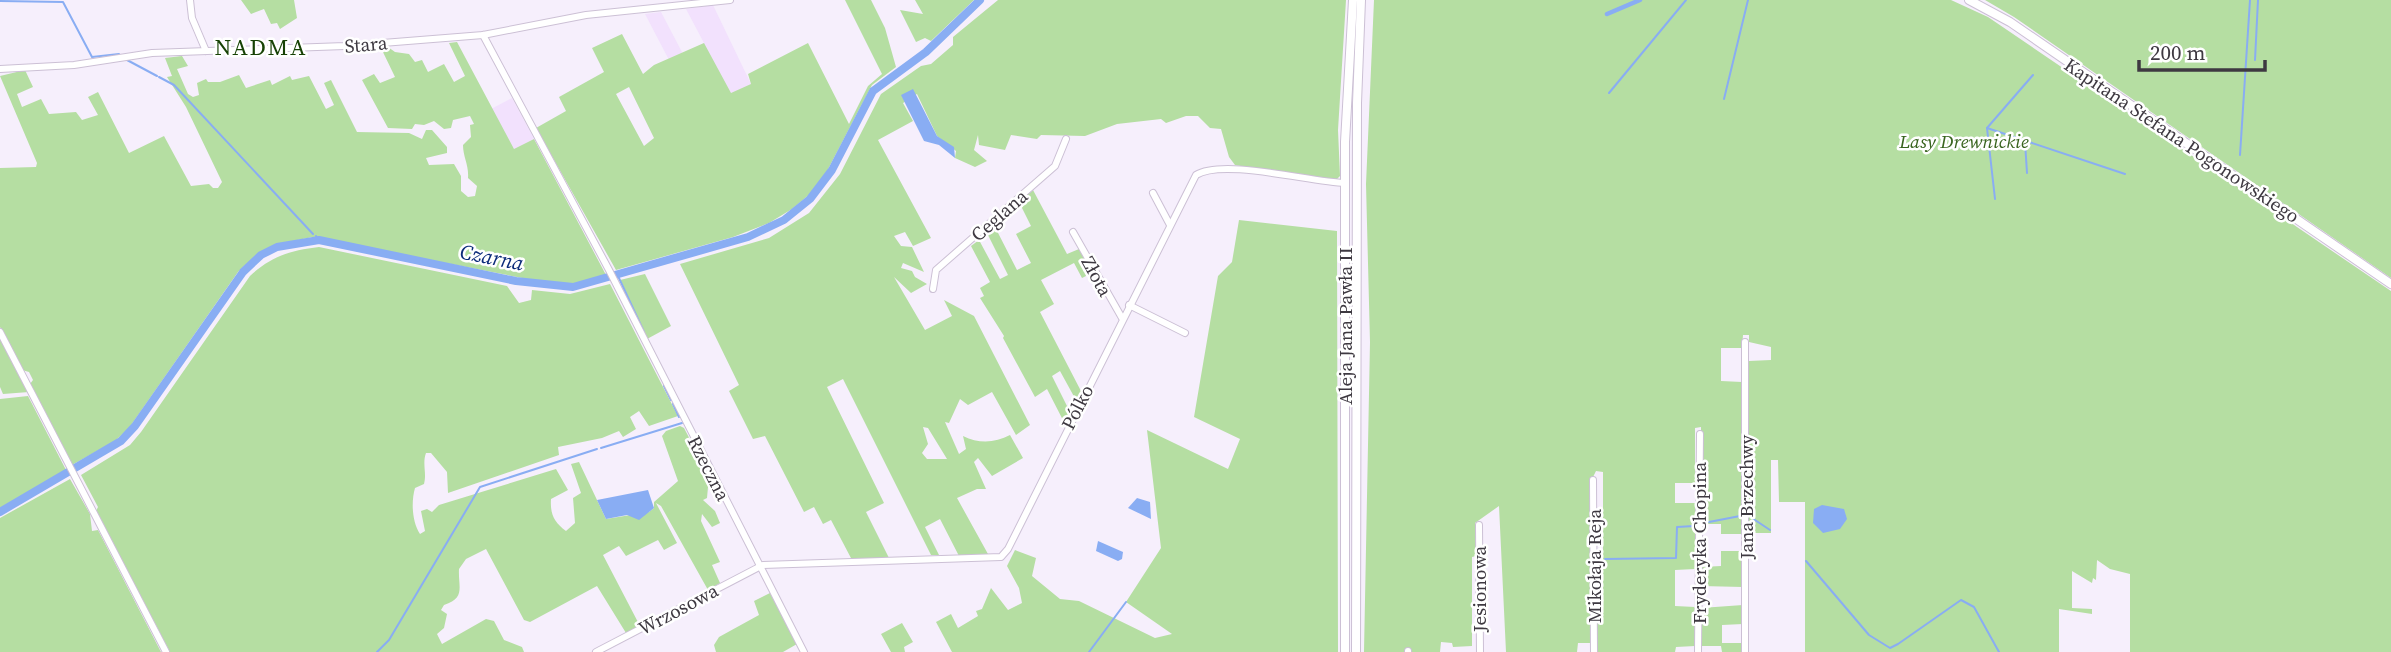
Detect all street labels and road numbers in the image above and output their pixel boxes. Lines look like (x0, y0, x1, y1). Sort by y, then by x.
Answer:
street label: Stara (344, 29, 389, 59)
street label: Kapitana Stefana Pogonowskiego (2059, 51, 2305, 229)
street label: Ceglana (965, 183, 1033, 247)
street label: Aleja Jana Pawła II (1332, 247, 1358, 405)
street label: Złota (1075, 251, 1119, 301)
street label: Pólko (1055, 380, 1099, 434)
street label: Rzeczna (682, 431, 737, 505)
street label: Jana Brzechwy (1733, 435, 1759, 560)
street label: Fryderyka Chopina (1686, 462, 1712, 624)
street label: Mikołaja Reja (1581, 508, 1607, 623)
street label: Jesionowa (1466, 545, 1492, 633)
street label: Wrzosowa (633, 577, 723, 641)

